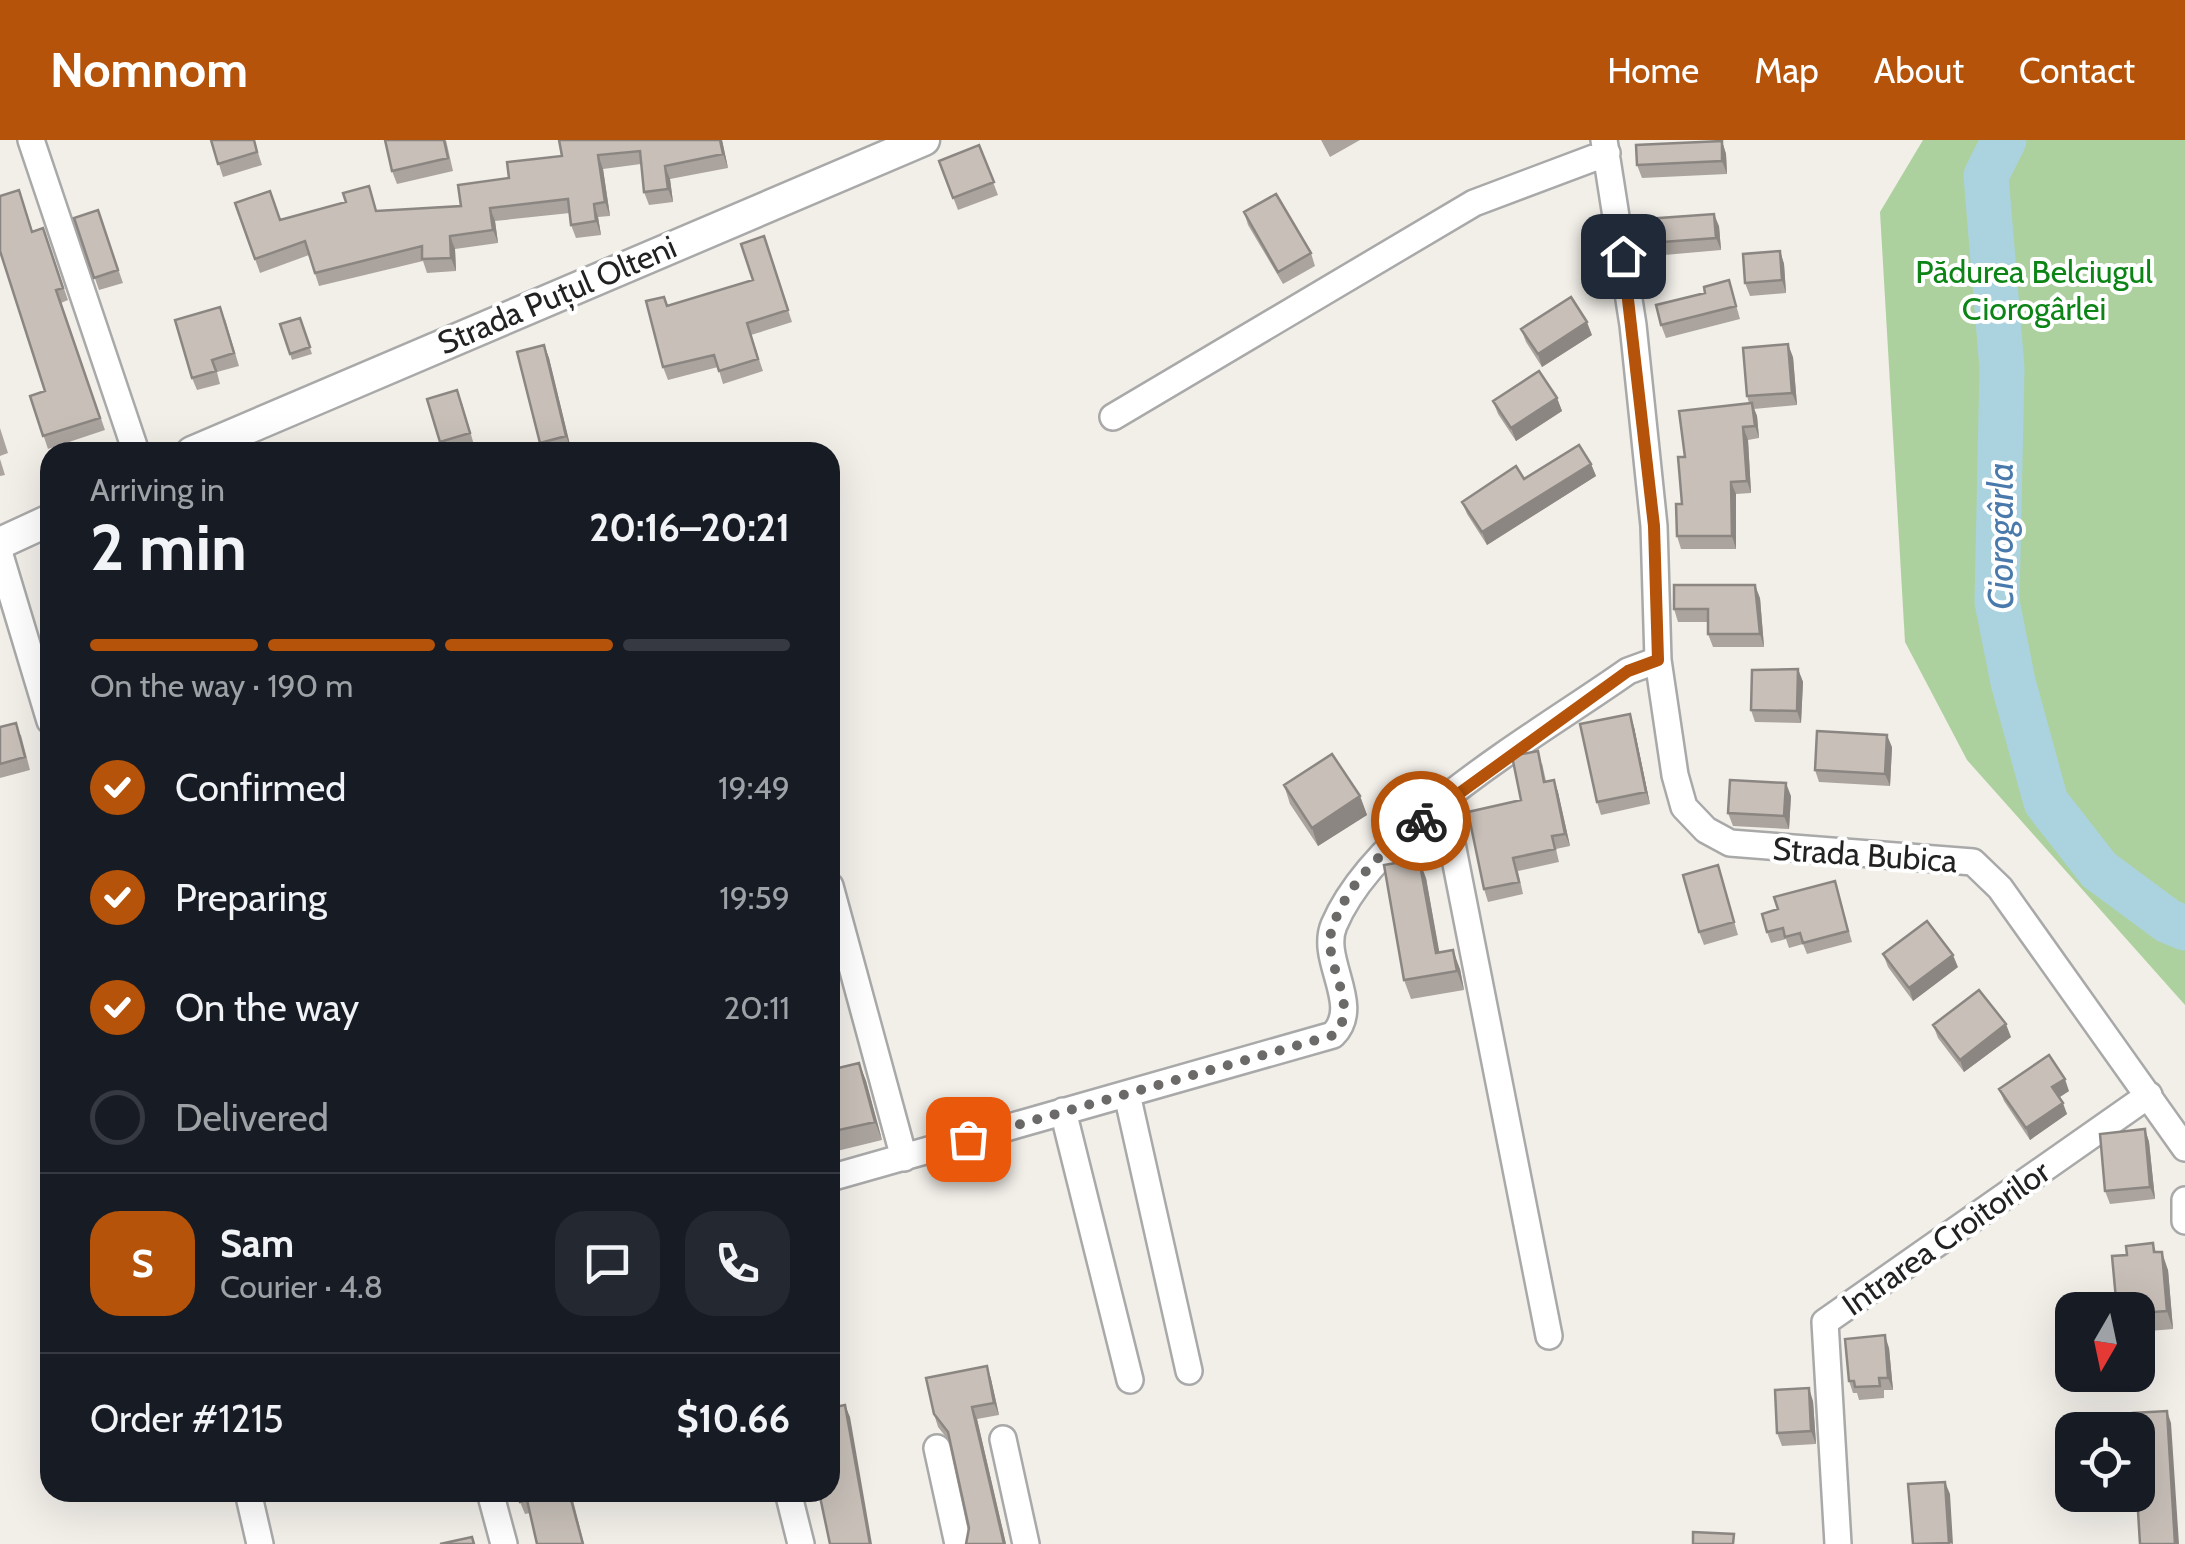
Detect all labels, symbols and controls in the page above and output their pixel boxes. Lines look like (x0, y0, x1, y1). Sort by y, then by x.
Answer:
text: Nomnom (50, 41, 248, 99)
text: Home (1607, 49, 1699, 92)
text: Map (1754, 49, 1819, 92)
text: About (1874, 49, 1964, 92)
text: Contact (2019, 49, 2135, 92)
pin (1581, 214, 1666, 299)
street label: Strada Puțul Olteni (432, 227, 683, 364)
icon: home (1596, 229, 1651, 284)
park label: Pădurea Belciugul Ciorogârlei (1915, 252, 2153, 328)
water label: Ciorogârla (1979, 462, 2022, 610)
text: Arriving in (90, 470, 225, 509)
text: 20:16–20:21 (589, 504, 790, 551)
text: 2 min (90, 507, 247, 586)
text: On the way · 190 m (90, 666, 353, 705)
icon: check (90, 760, 145, 815)
text: Confirmed (175, 764, 346, 811)
text: 19:49 (718, 768, 790, 807)
courier (1371, 771, 1471, 871)
icon: bike (1394, 794, 1449, 849)
street label: Strada Bubica (1772, 829, 1959, 880)
icon: check (90, 870, 145, 925)
text: Preparing (175, 874, 327, 921)
text: 19:59 (719, 878, 790, 917)
icon: check (90, 980, 145, 1035)
text: On the way (175, 984, 359, 1031)
text: 20:11 (723, 988, 790, 1027)
text: Delivered (175, 1094, 329, 1141)
pin (926, 1097, 1011, 1182)
icon: bag (941, 1112, 996, 1167)
street label: Intrarea Croitorilor (1835, 1151, 2058, 1324)
button: chat (555, 1211, 660, 1316)
button: phone (685, 1211, 790, 1316)
text: Sam (220, 1220, 294, 1267)
text: S (131, 1240, 154, 1287)
text: Courier · 4.8 (220, 1267, 383, 1306)
north arrow (2055, 1292, 2155, 1392)
map controls (2055, 1292, 2155, 1512)
text: Order #1215 (90, 1395, 284, 1442)
text: $10.66 (676, 1395, 790, 1442)
button: locate (2055, 1412, 2155, 1512)

